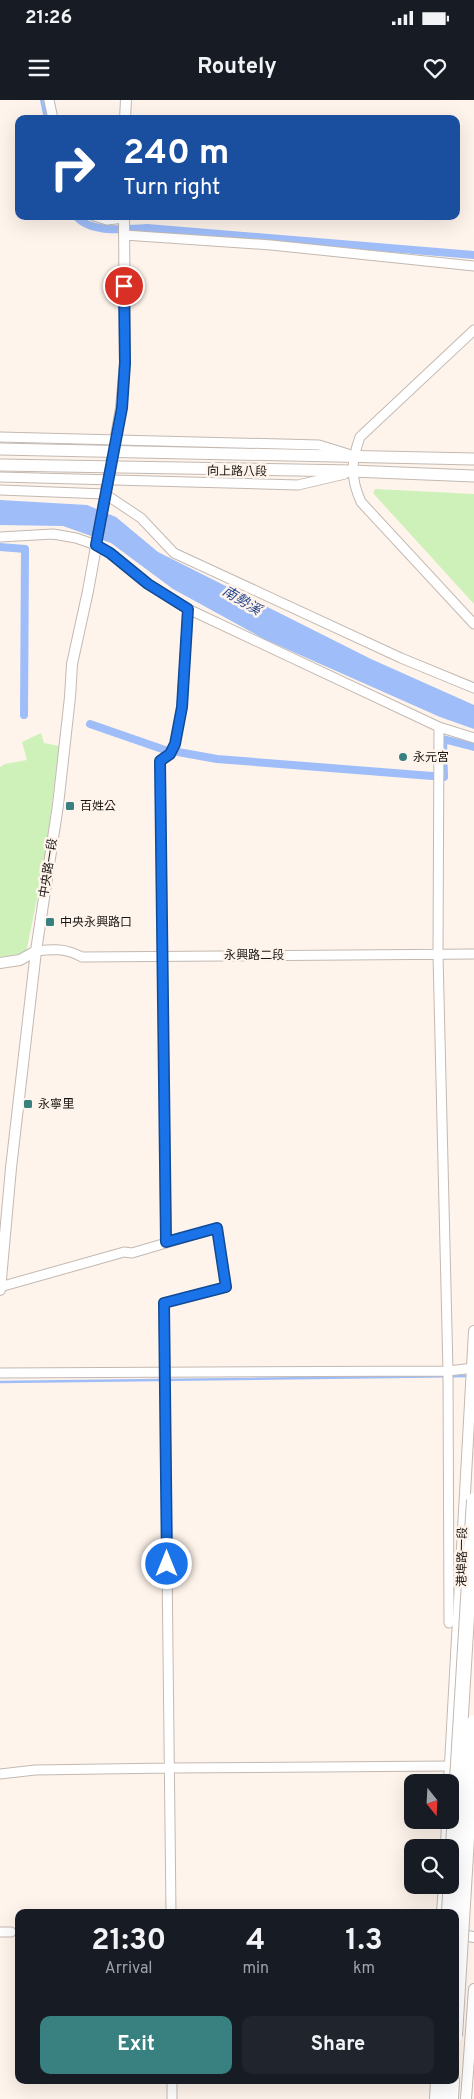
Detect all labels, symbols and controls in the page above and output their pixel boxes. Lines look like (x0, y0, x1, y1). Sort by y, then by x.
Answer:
text: 21:26 (25, 6, 72, 30)
icon: menu (25, 54, 53, 82)
text: Routely (197, 54, 277, 81)
icon: heart (421, 54, 449, 82)
text: 240 m (123, 132, 229, 176)
icon: right (40, 135, 105, 200)
text: Turn right (123, 175, 220, 202)
pin (103, 265, 145, 307)
icon: arrive (110, 272, 138, 300)
street label: 向上路八段 (207, 463, 267, 481)
water label: 南勢溪 (219, 583, 265, 620)
place label: 永元宮 (413, 750, 449, 766)
marker: 永元宮 (397, 751, 409, 763)
place label: 百姓公 (80, 799, 116, 815)
marker: 百姓公 (64, 800, 76, 812)
street label: 中央路一段 (36, 837, 62, 899)
place label: 中央永興路口 (60, 915, 132, 931)
marker: 中央永興路口 (44, 916, 56, 928)
street label: 永興路二段 (224, 948, 284, 964)
place label: 永寧里 (38, 1097, 74, 1113)
marker: 永寧里 (22, 1098, 34, 1110)
street label: 港埠路一段 (454, 1527, 472, 1587)
position arrow (140, 1537, 192, 1589)
north arrow (404, 1774, 459, 1829)
map controls (404, 1774, 459, 1894)
button: search (404, 1839, 459, 1894)
text: 21:30 (91, 1923, 166, 1960)
text: 4 (246, 1923, 265, 1960)
text: 1.3 (345, 1923, 383, 1960)
text: Arrival (105, 1959, 153, 1979)
text: min (242, 1959, 269, 1979)
text: km (353, 1959, 375, 1979)
button: Exit (40, 2016, 232, 2074)
button: Share (242, 2016, 434, 2074)

